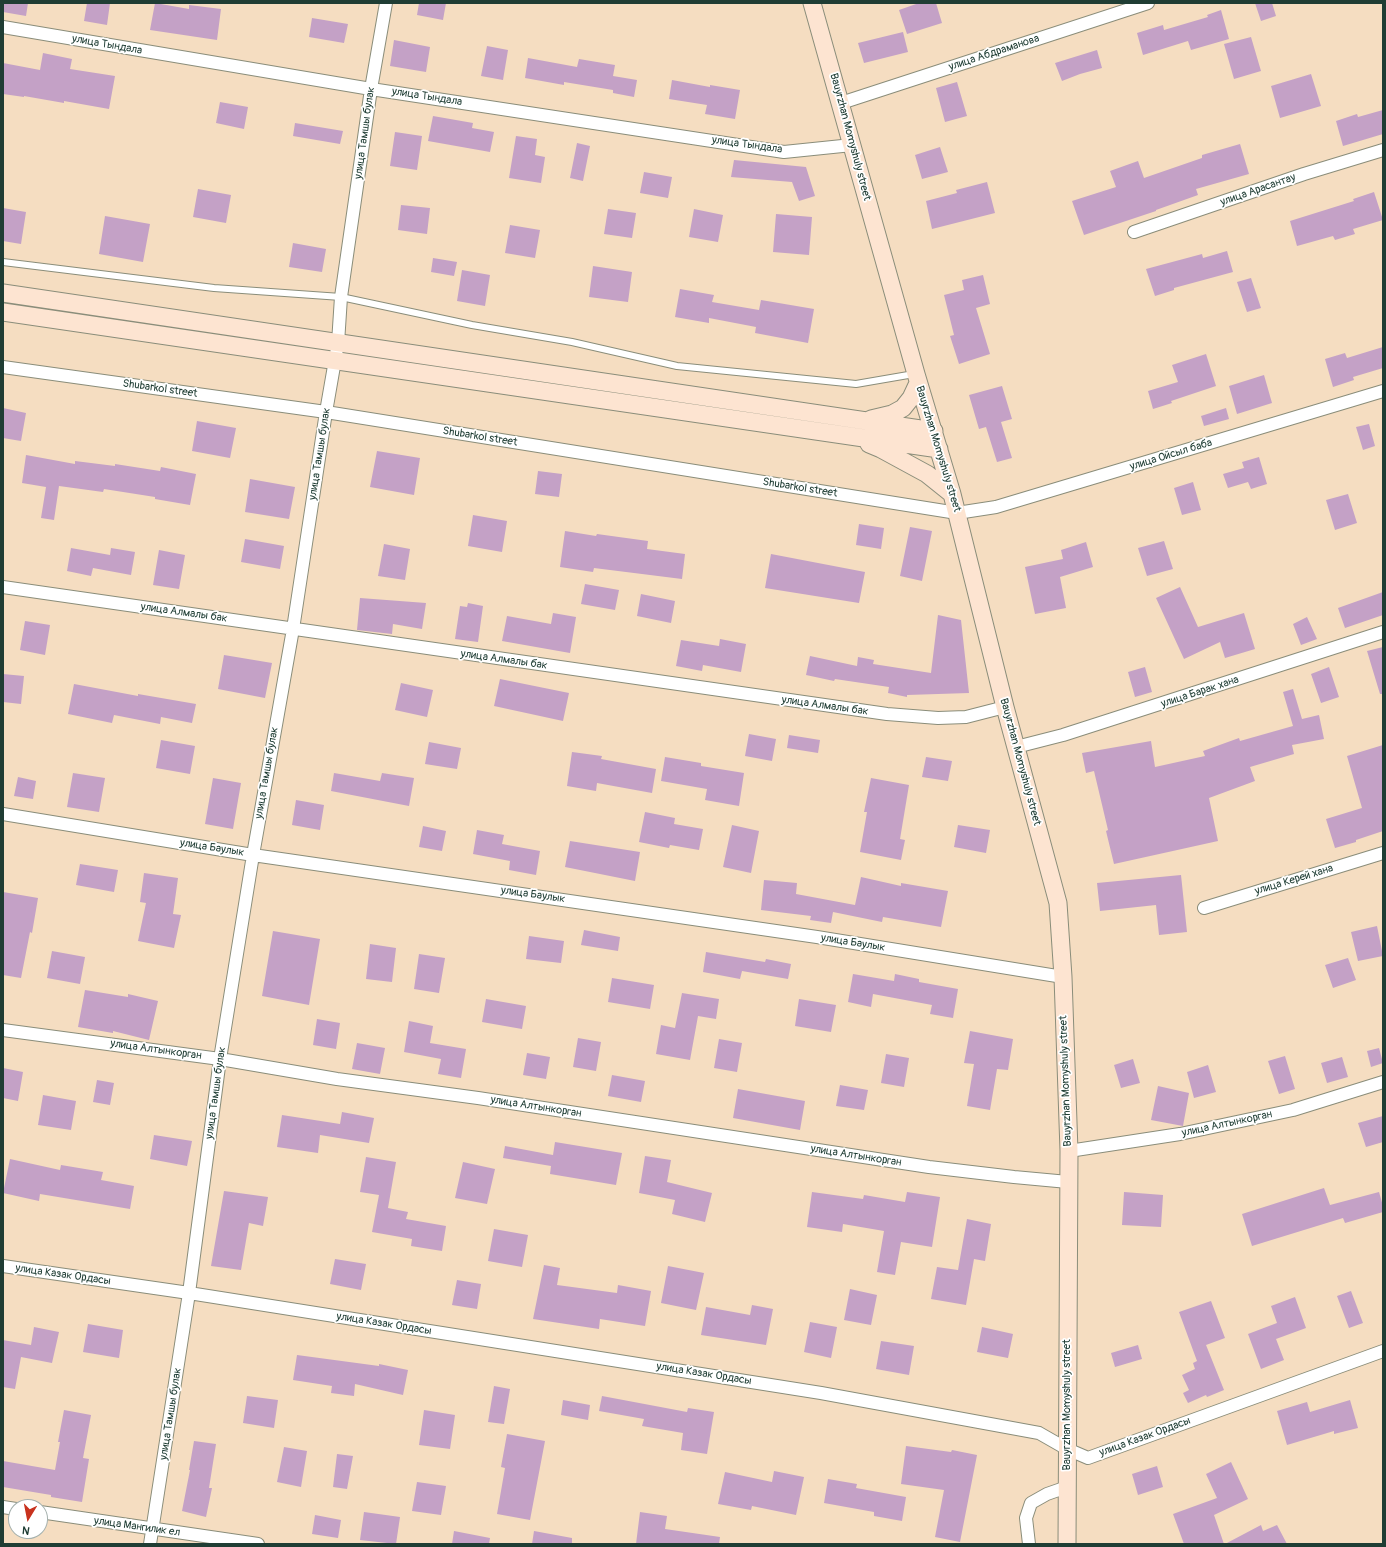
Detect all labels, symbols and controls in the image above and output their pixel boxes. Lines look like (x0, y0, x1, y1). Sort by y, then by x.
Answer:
street label: улица Тындала (71, 32, 143, 58)
street label: улица Абдраманова (947, 32, 1041, 74)
street label: Bauyrzhan Momyshuly street (827, 72, 873, 202)
street label: улица Тындала (391, 85, 463, 109)
street label: улица Тамшы булак (352, 86, 378, 180)
street label: улица Тындала (711, 134, 783, 156)
street label: улица Арасантау (1219, 171, 1297, 209)
street label: Shubarkol street (122, 377, 198, 401)
street label: Bauyrzhan Momyshuly street (913, 384, 963, 514)
street label: улица Тамшы булак (306, 407, 334, 501)
street label: Shubarkol street (442, 425, 518, 449)
street label: улица Ойсыл баба (1128, 436, 1214, 474)
street label: Shubarkol street (762, 476, 838, 500)
street label: улица Алмалы бак (140, 600, 228, 626)
street label: улица Алмалы бак (460, 647, 548, 673)
street label: улица Барак хана (1159, 673, 1241, 711)
street label: улица Алмалы бак (781, 693, 869, 719)
street label: Bauyrzhan Momyshuly street (997, 697, 1043, 827)
street label: улица Тамшы булак (252, 726, 282, 820)
street label: улица Баулык (179, 836, 245, 860)
street label: улица Керей хана (1253, 862, 1335, 898)
street label: улица Баулык (500, 884, 566, 906)
street label: улица Баулык (820, 931, 886, 955)
street label: Bauyrzhan Momyshuly street (1057, 1015, 1075, 1147)
street label: улица Алтынкорган (110, 1037, 202, 1063)
street label: улица Тамшы булак (203, 1046, 229, 1140)
street label: улица Алтынкорган (490, 1093, 582, 1121)
street label: улица Алтынкорган (1181, 1108, 1273, 1140)
street label: улица Алтынкорган (810, 1142, 902, 1170)
street label: улица Казак Ордасы (14, 1262, 112, 1288)
street label: улица Казак Ордасы (335, 1310, 433, 1338)
street label: Bauyrzhan Momyshuly street (1060, 1339, 1074, 1471)
street label: улица Казак Ордасы (655, 1360, 753, 1388)
street label: улица Тамшы булак (157, 1367, 185, 1461)
street label: улица Казак Ордасы (1098, 1414, 1192, 1460)
north arrow (8, 1499, 48, 1539)
street label: улица Мангилик ел (93, 1514, 181, 1540)
text: N (21, 1523, 31, 1537)

